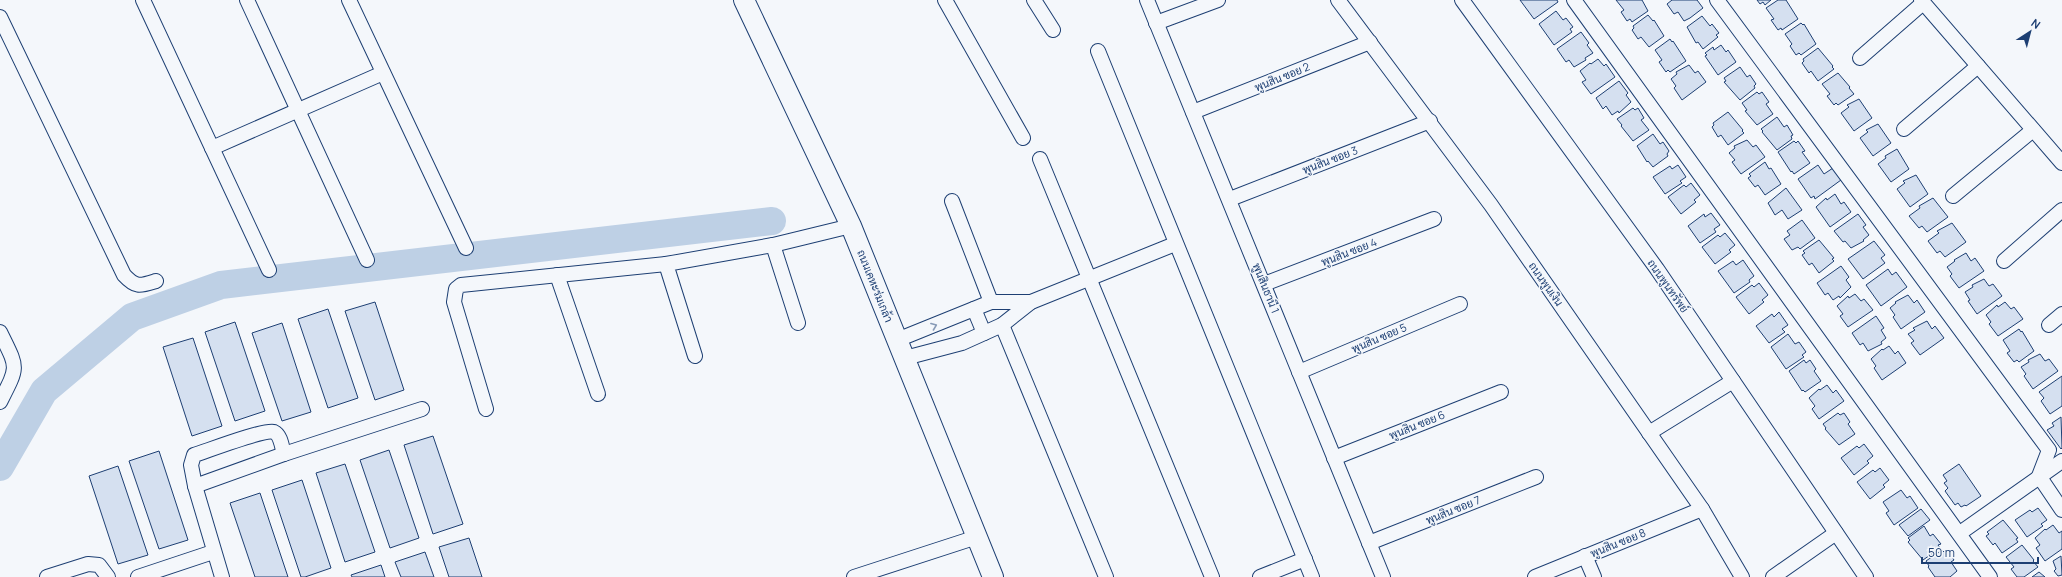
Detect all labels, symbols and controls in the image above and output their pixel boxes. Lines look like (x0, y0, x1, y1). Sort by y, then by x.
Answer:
north arrow (2010, 12, 2050, 52)
text: N (2029, 15, 2044, 32)
street label: พูนสิน ซอย 2 (1252, 59, 1312, 95)
street label: พูนสิน ซอย 3 (1300, 142, 1360, 178)
street label: พูนสิน ซอย 4 (1319, 234, 1379, 270)
street label: ถนนเคหะร่มเกล้า (854, 247, 897, 324)
street label: ถนนพูนทรัพย์ (1644, 256, 1692, 316)
street label: ถนนพูนเงิน (1525, 259, 1567, 309)
street label: พูนสินธานี 1 (1249, 260, 1283, 316)
street label: พูนสิน ซอย 5 (1349, 319, 1409, 357)
one-way arrow (929, 323, 937, 331)
street label: พูนสิน ซอย 6 (1387, 406, 1448, 443)
street label: พูนสิน ซอย 7 (1423, 492, 1483, 528)
street label: พูนสิน ซอย 8 (1588, 525, 1648, 561)
scale bar (1922, 539, 2038, 565)
text: 50 m (1928, 544, 1955, 561)

